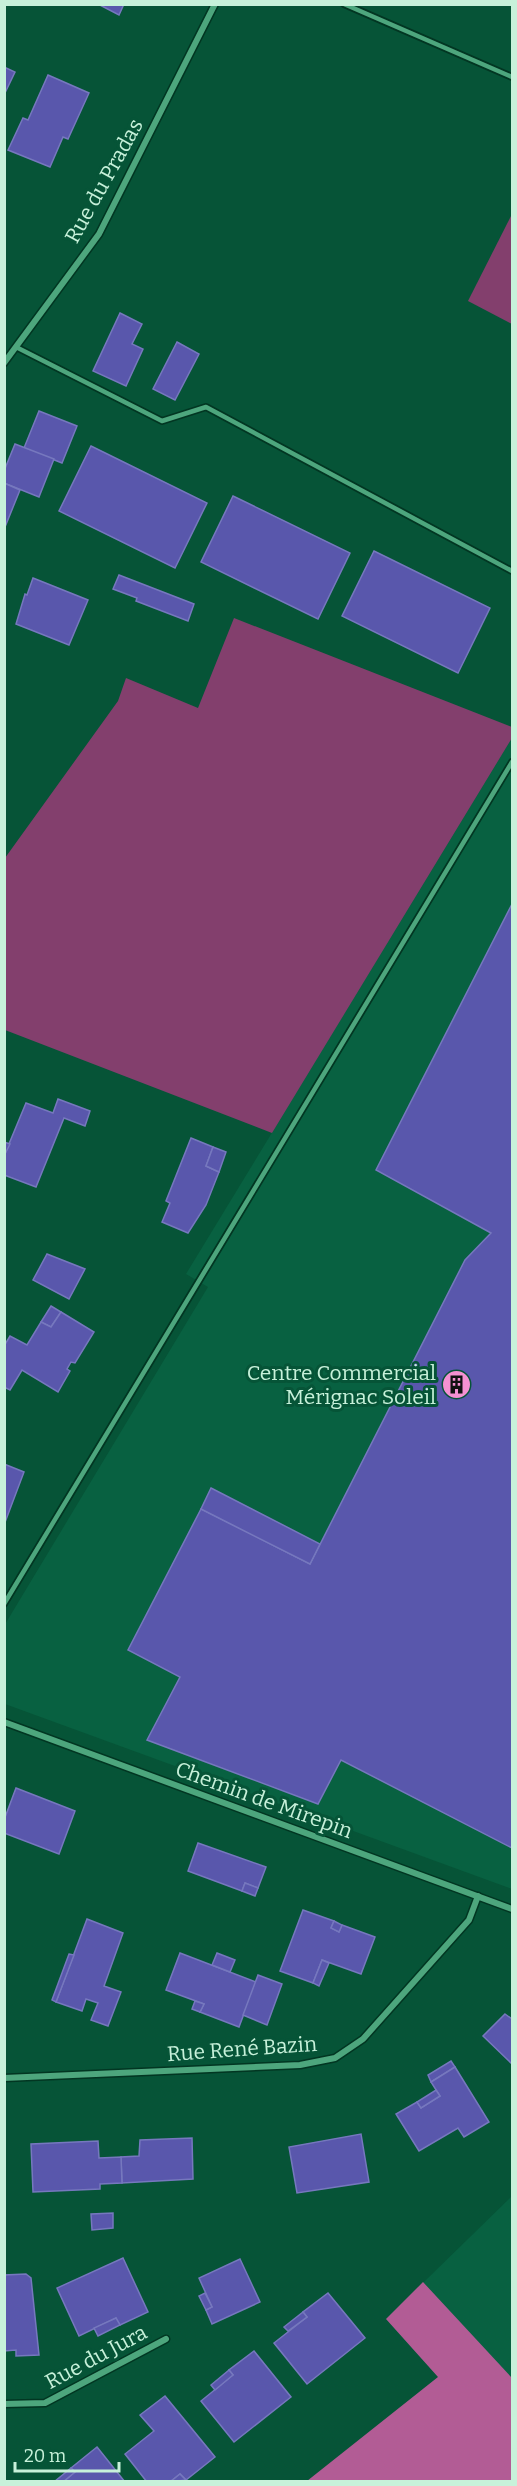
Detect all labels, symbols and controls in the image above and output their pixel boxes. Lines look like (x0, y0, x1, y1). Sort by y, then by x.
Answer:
street label: Rue du Pradas (59, 114, 149, 248)
place label: Centre Commercial Mérignac Soleil (247, 1360, 436, 1410)
building icon: Centre Commercial Mérignac Soleil (441, 1369, 473, 1401)
street label: Chemin de Mirepin (172, 1756, 356, 1844)
street label: Rue René Bazin (166, 2031, 318, 2067)
street label: Rue du Jura (41, 2319, 152, 2395)
scale bar (15, 2435, 118, 2473)
text: 20 m (24, 2445, 66, 2467)

